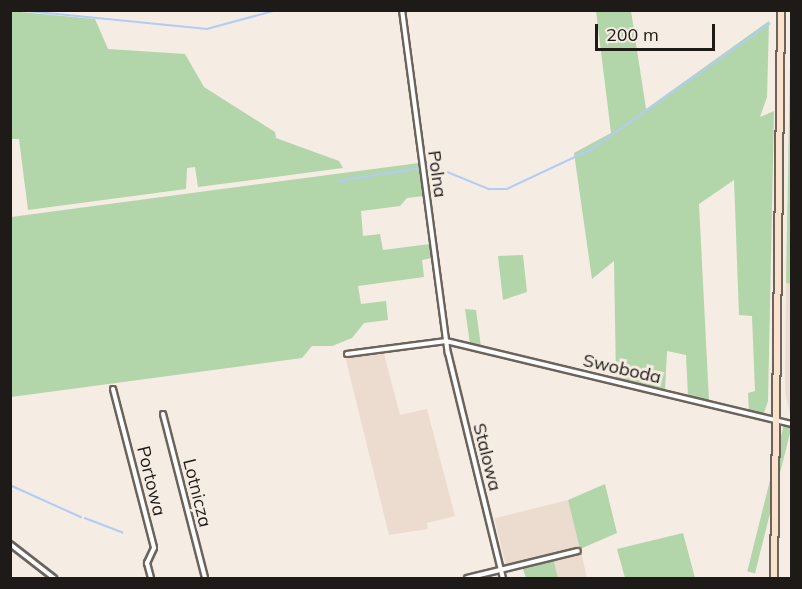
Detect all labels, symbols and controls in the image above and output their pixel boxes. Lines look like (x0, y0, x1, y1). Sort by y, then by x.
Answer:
scale bar (598, 12, 718, 50)
text: 200 m (606, 23, 659, 46)
street label: Polna (423, 149, 451, 199)
street label: Swoboda (581, 350, 663, 388)
street label: Stalowa (468, 421, 506, 493)
street label: Portowa (132, 444, 170, 518)
street label: Lotnicza (178, 456, 216, 530)

